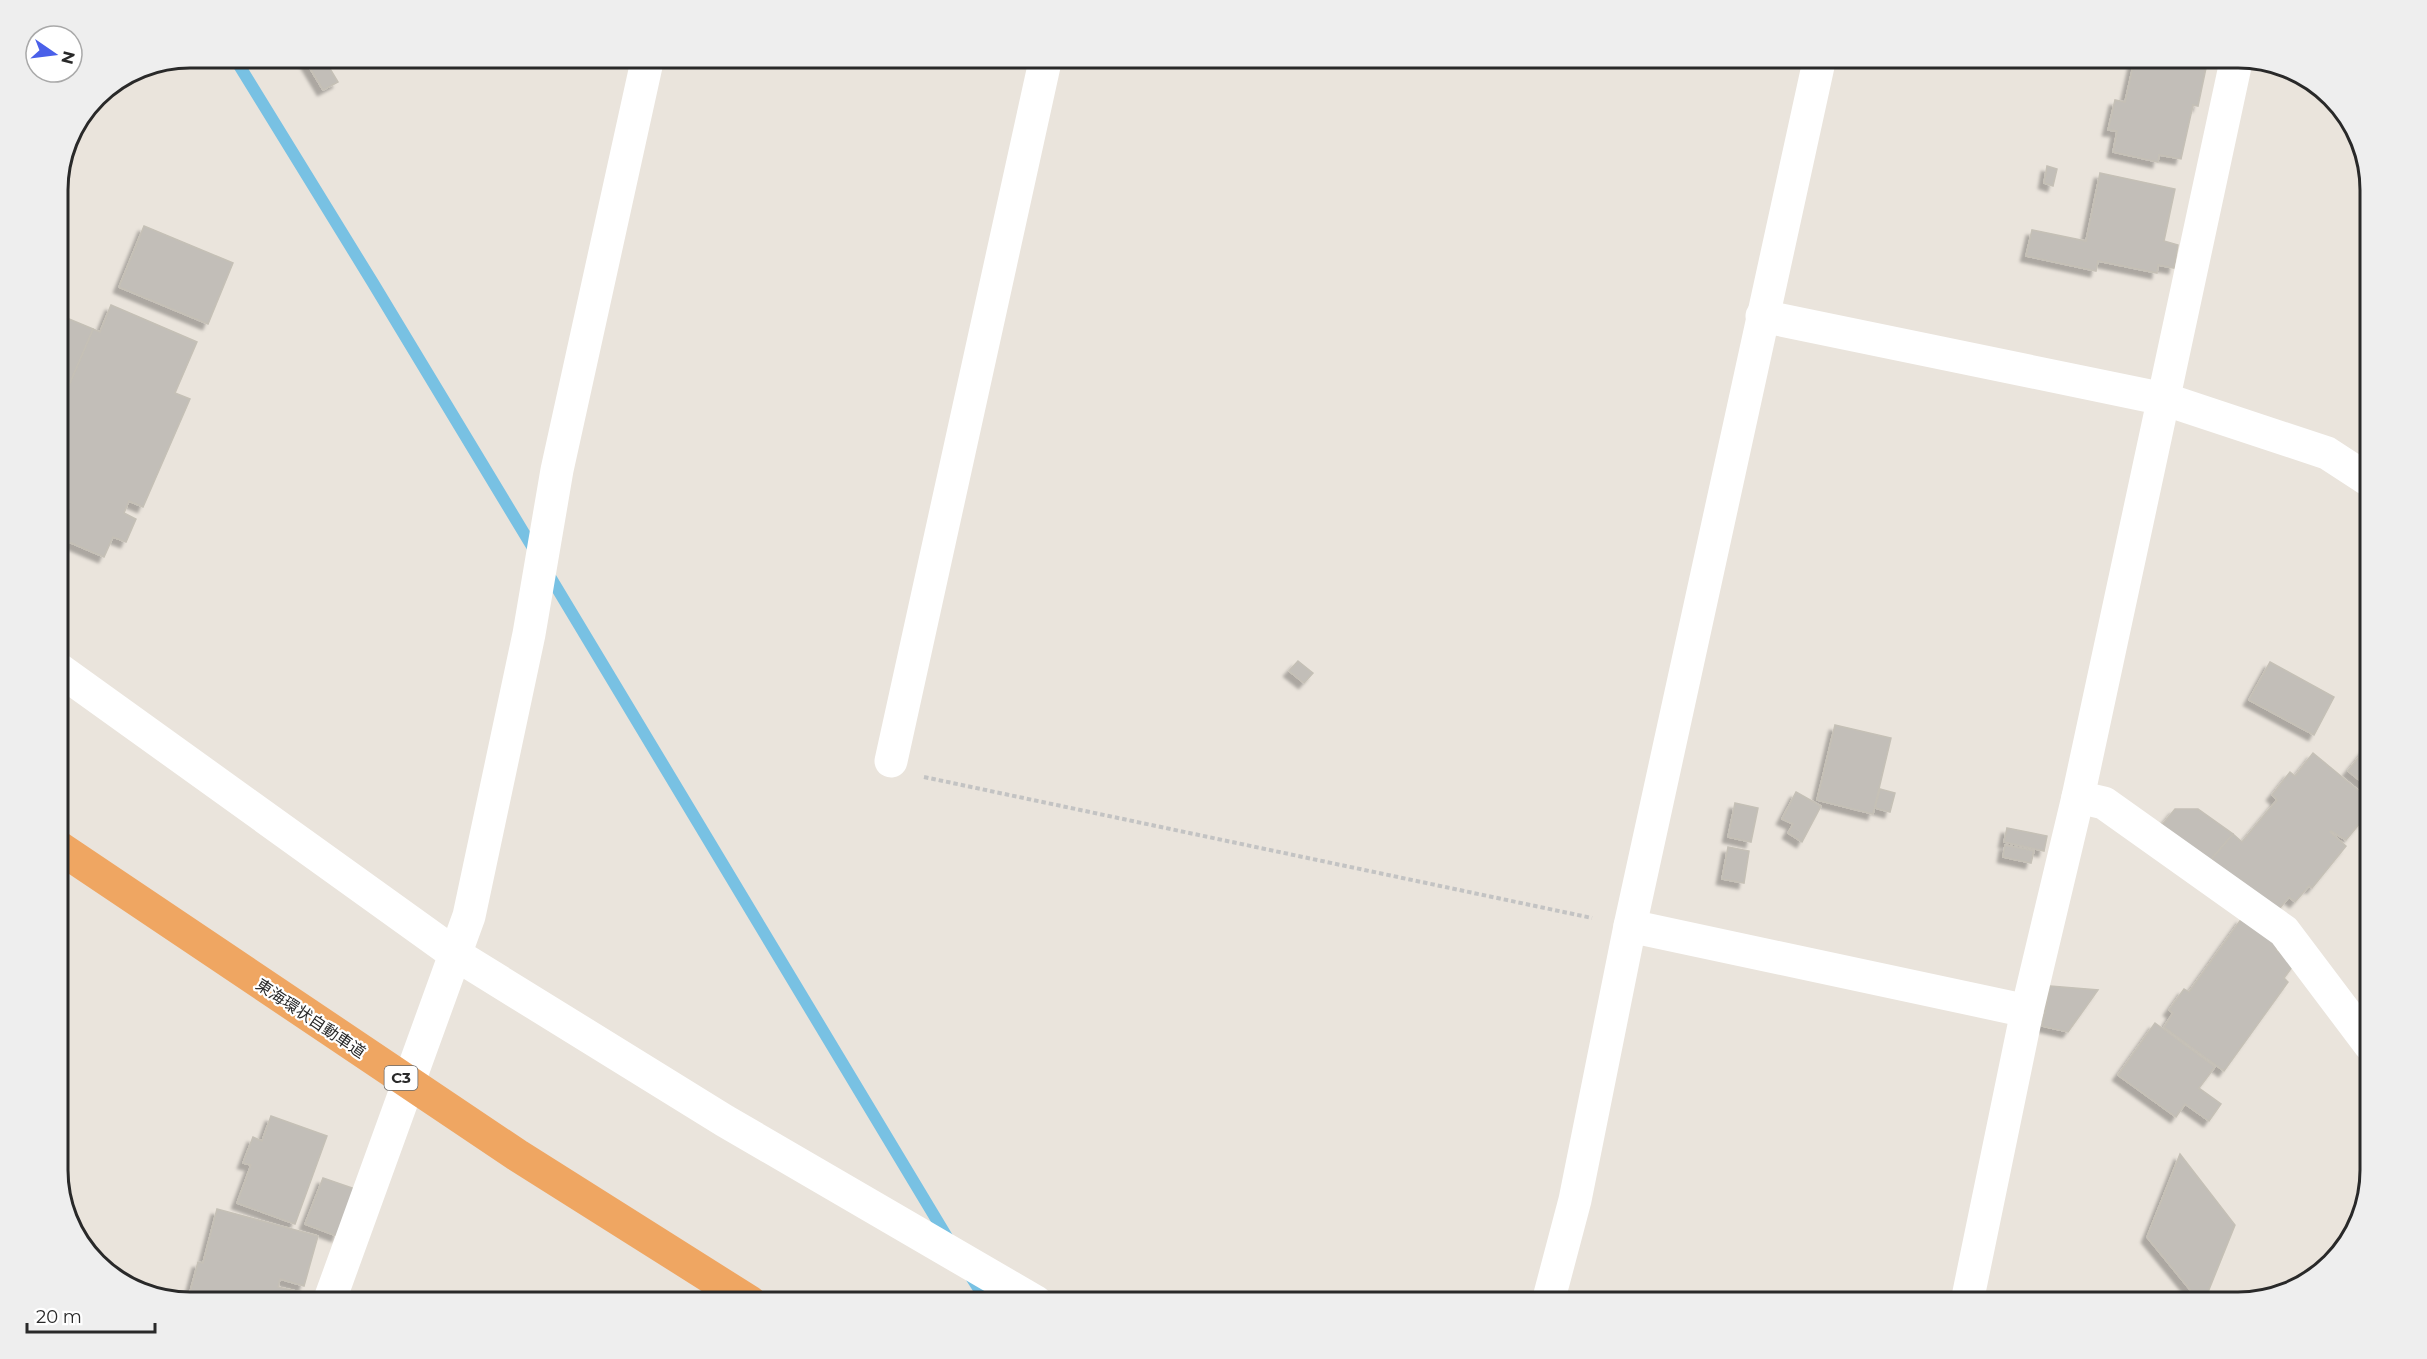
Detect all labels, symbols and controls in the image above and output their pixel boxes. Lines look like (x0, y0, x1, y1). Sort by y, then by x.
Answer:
north arrow (24, 24, 84, 84)
text: N (57, 49, 79, 66)
street label: 東海環状自動車道 (252, 975, 369, 1062)
road number: C3 (384, 1066, 418, 1090)
scale bar (27, 1296, 154, 1334)
text: 20 m (36, 1306, 82, 1328)

